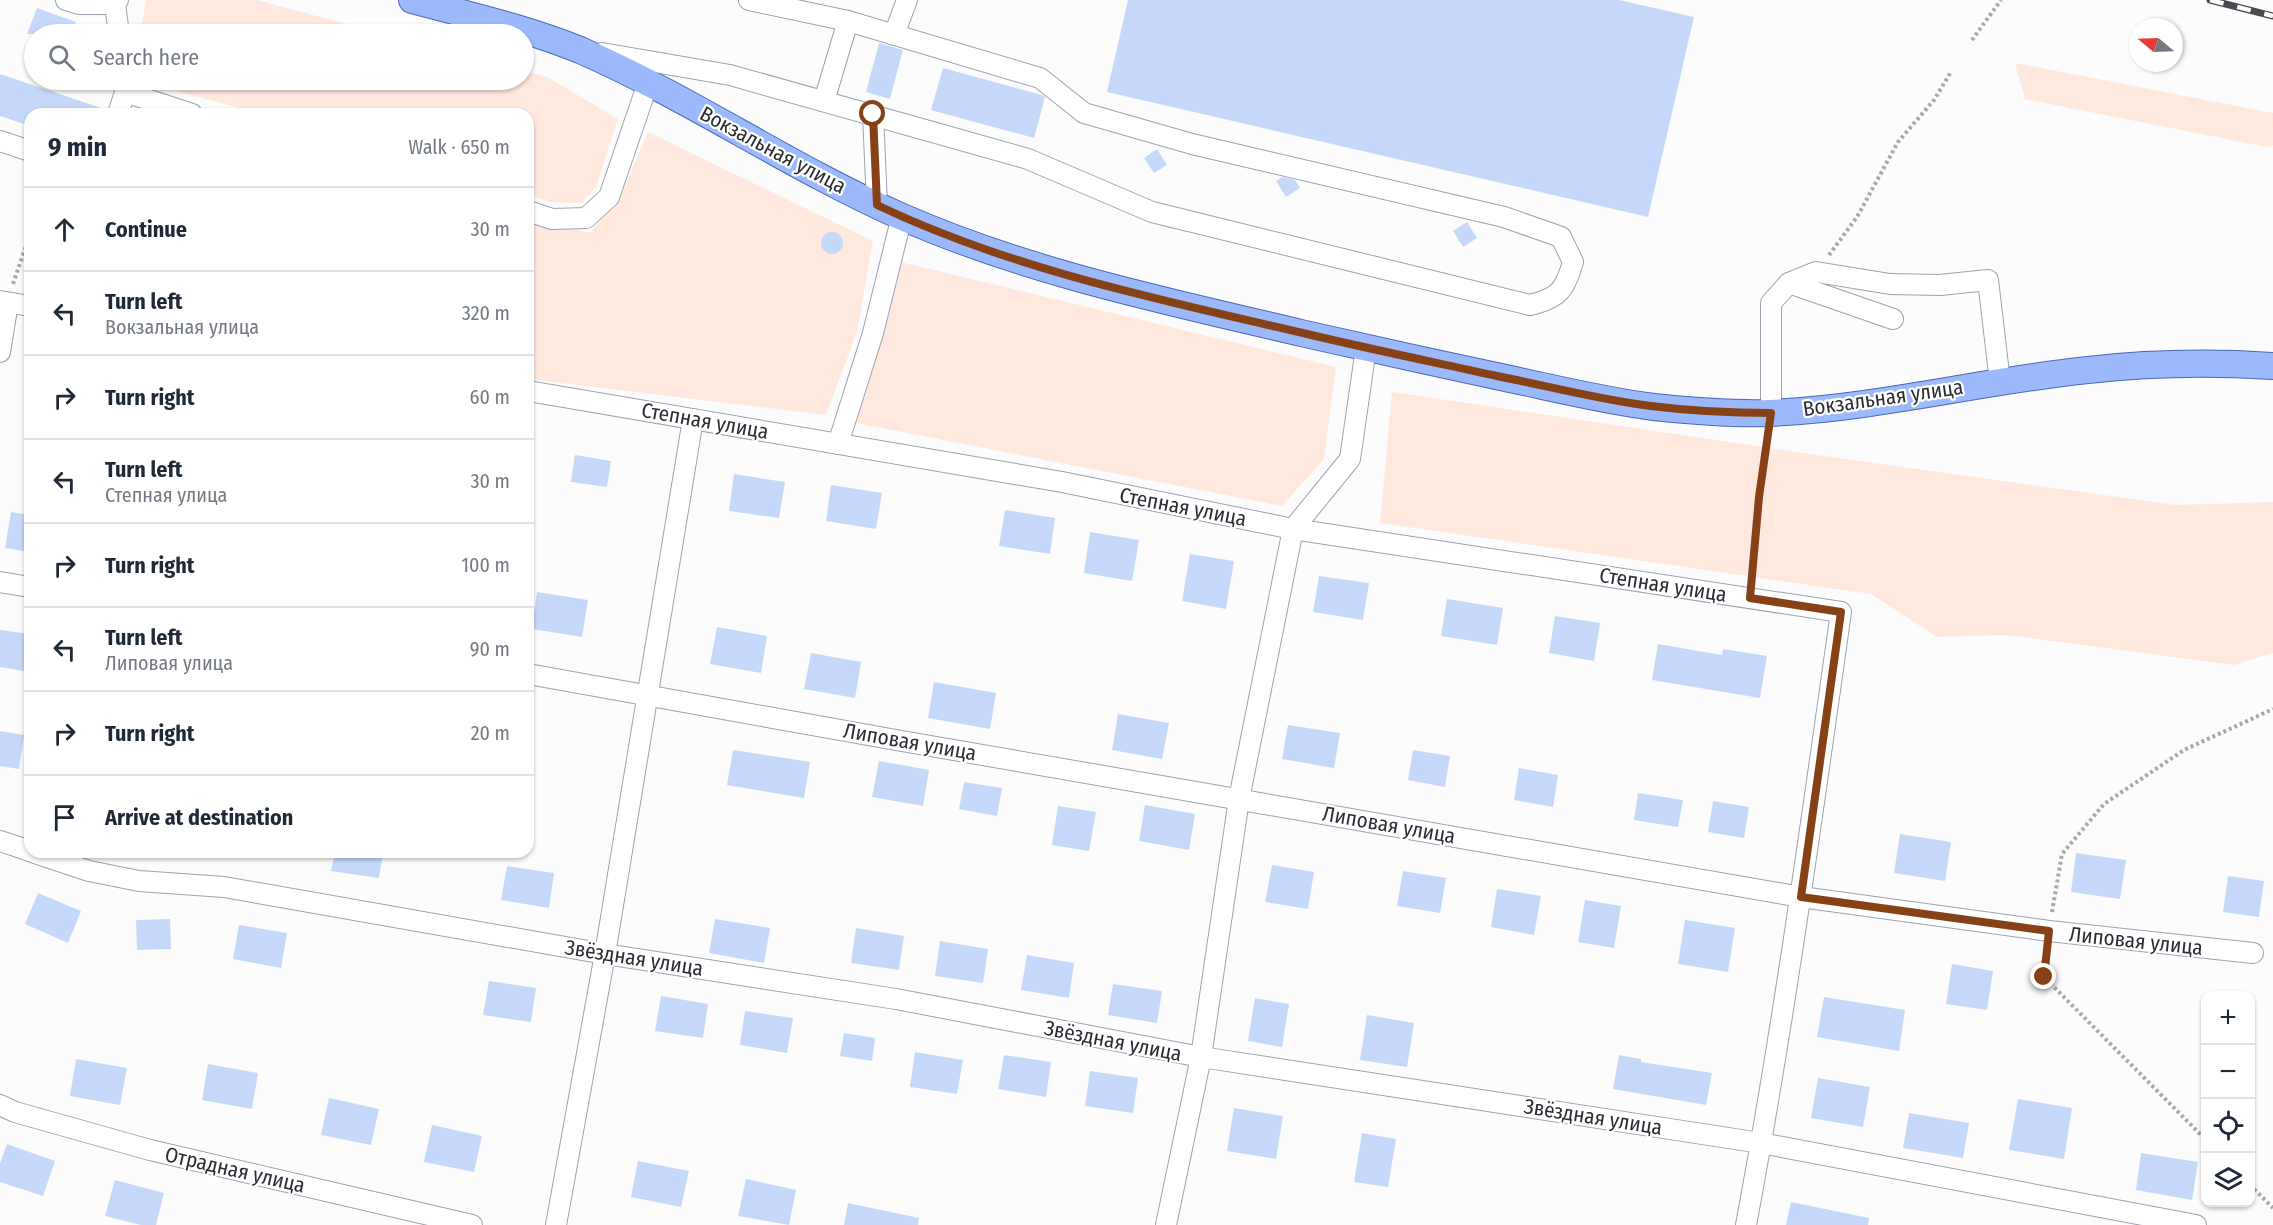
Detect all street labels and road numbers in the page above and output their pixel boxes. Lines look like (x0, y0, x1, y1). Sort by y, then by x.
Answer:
street label: Вокзальная улица (695, 101, 851, 199)
street label: Вокзальная улица (1801, 374, 1965, 422)
street label: Степная улица (639, 397, 771, 445)
street label: Степная улица (1117, 482, 1249, 532)
street label: Степная улица (1597, 562, 1729, 608)
street label: Липовая улица (842, 718, 978, 766)
street label: Липовая улица (1321, 801, 1457, 849)
street label: Липовая улица (2068, 921, 2204, 961)
street label: Звёздная улица (563, 934, 705, 982)
street label: Звёздная улица (1042, 1015, 1184, 1067)
street label: Звёздная улица (1522, 1093, 1664, 1141)
street label: Отрадная улица (162, 1141, 308, 1199)

